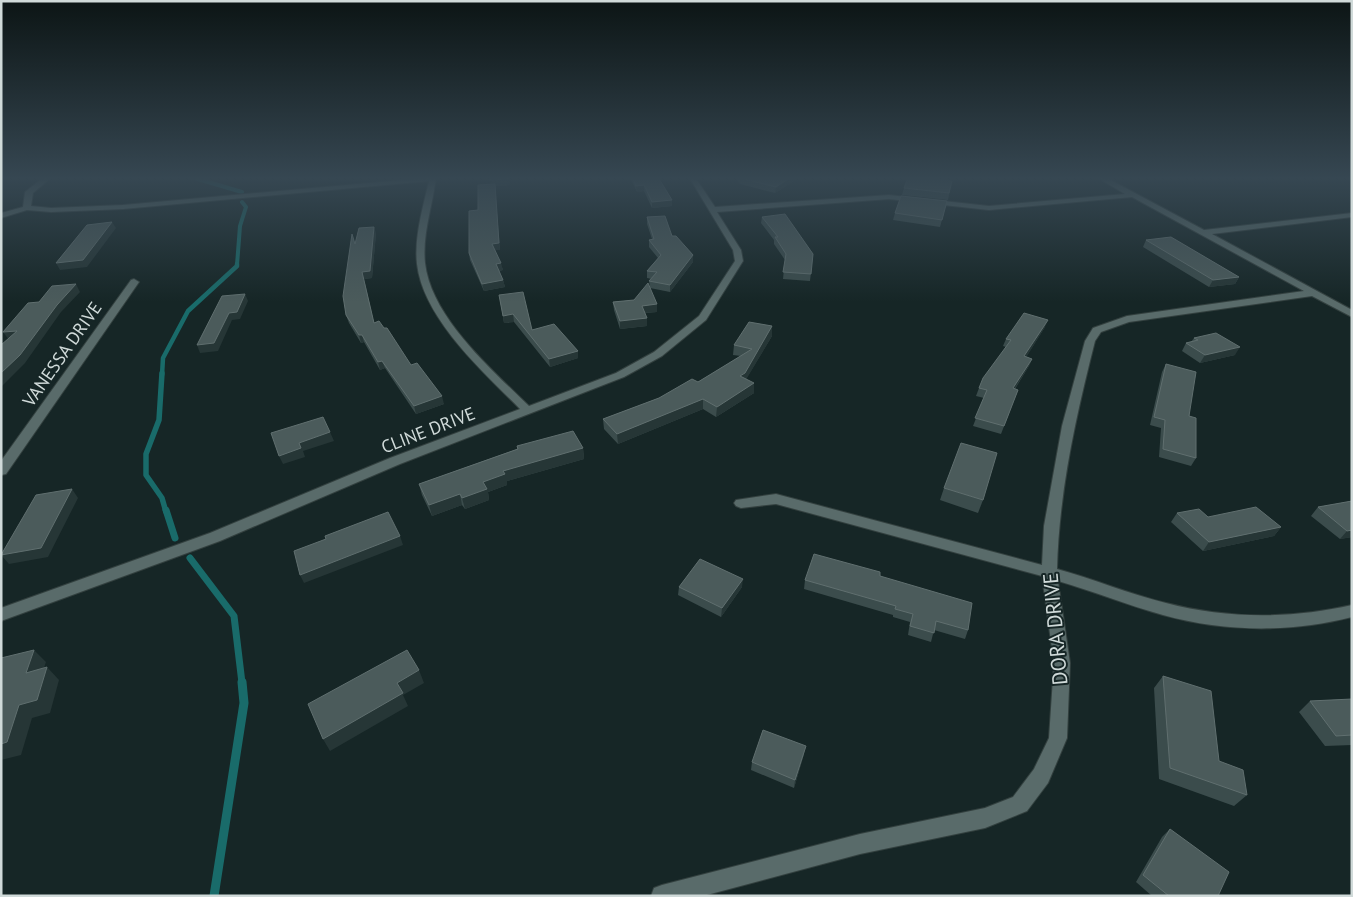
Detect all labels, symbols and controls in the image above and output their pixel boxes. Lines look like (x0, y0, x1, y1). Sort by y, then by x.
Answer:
street label: VANESSA DRIVE (17, 297, 107, 412)
street label: CLINE DRIVE (378, 402, 478, 458)
street label: DORA DRIVE (1037, 572, 1073, 686)

